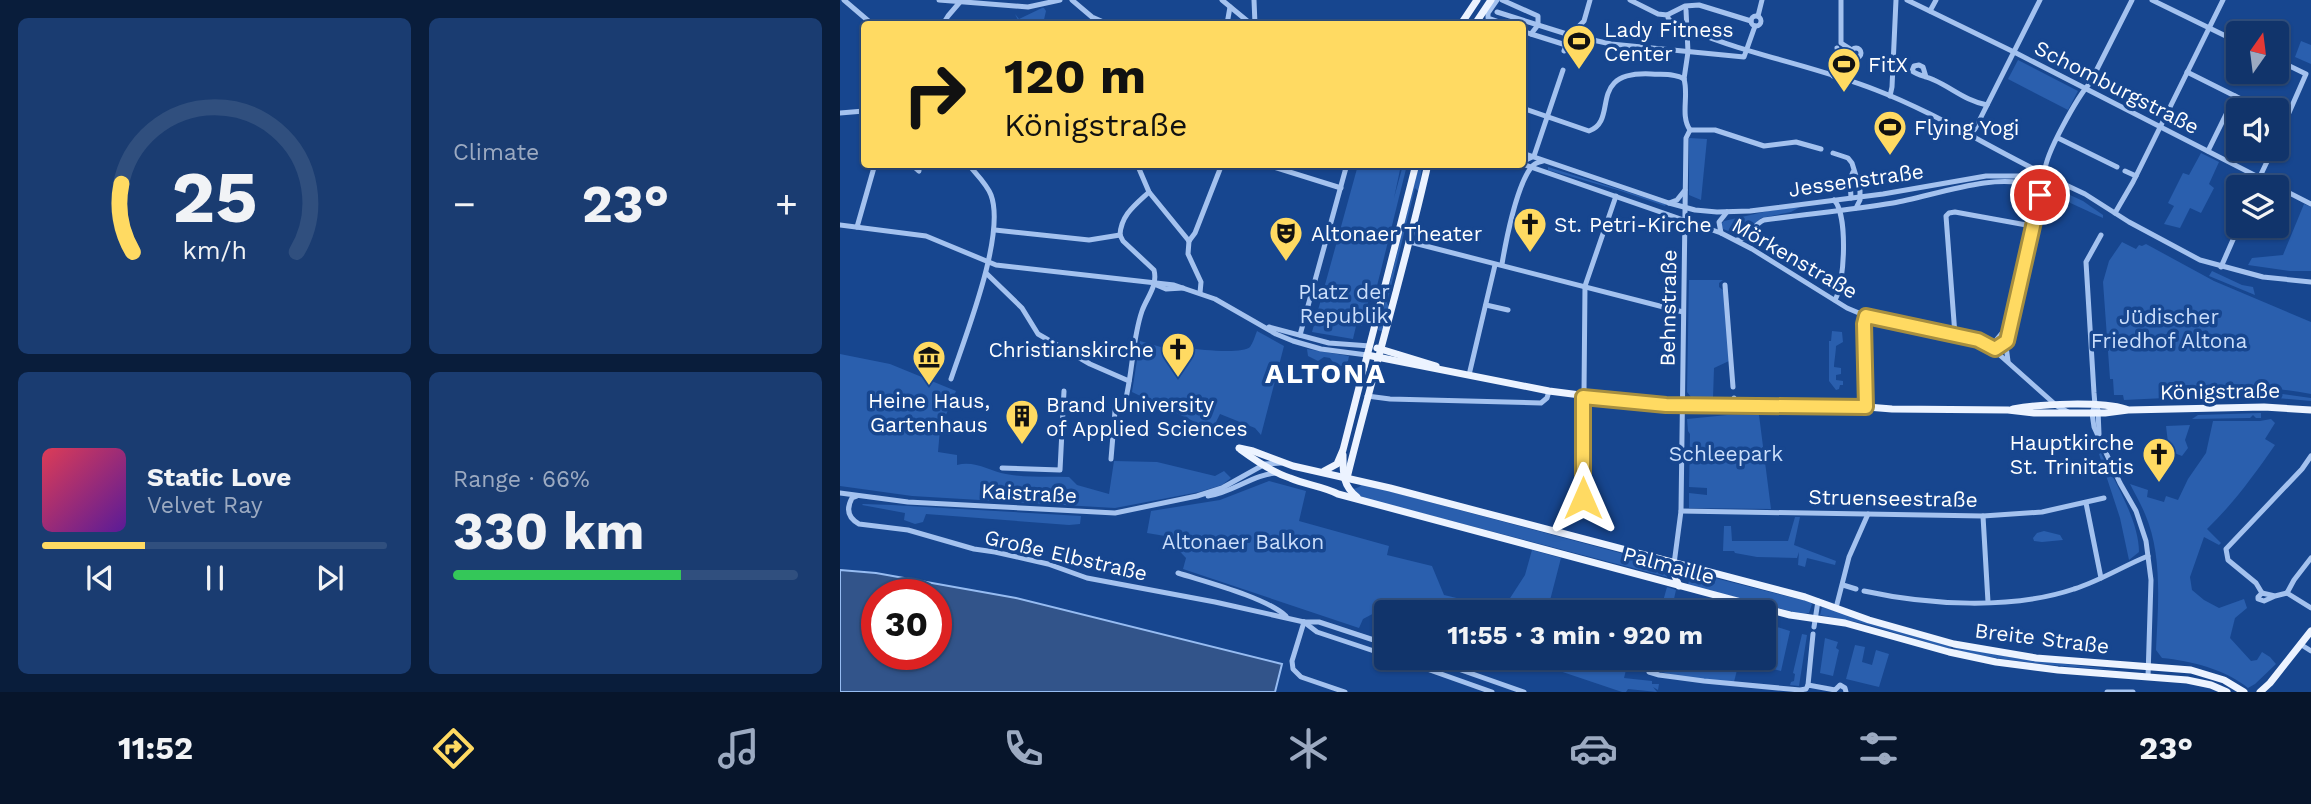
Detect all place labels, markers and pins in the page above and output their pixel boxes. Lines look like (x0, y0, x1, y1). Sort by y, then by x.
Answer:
place label: Lady Fitness Center (1604, 17, 1734, 66)
sports icon: Lady Fitness Center (1560, 22, 1598, 71)
sports icon: FitX (1825, 45, 1863, 94)
place label: FitX (1868, 52, 1908, 77)
sports icon: Flying Yogi (1871, 108, 1909, 157)
place label: Flying Yogi (1914, 115, 2019, 140)
pin (2010, 165, 2070, 225)
church icon: St. Petri-Kirche (1511, 205, 1549, 254)
place label: St. Petri-Kirche (1554, 212, 1712, 237)
theatre icon: Altonaer Theater (1267, 214, 1305, 263)
place label: Altonaer Theater (1311, 221, 1483, 246)
church icon: Christianskirche (1159, 330, 1197, 379)
place label: Christianskirche (988, 337, 1154, 362)
museum icon: Heine Haus, Gartenhaus (910, 338, 948, 387)
place label: Heine Haus, Gartenhaus (868, 388, 990, 437)
place label: Brand University of Applied Sciences (1046, 392, 1248, 441)
building icon: Brand University of Applied Sciences (1003, 397, 1041, 446)
place label: Hauptkirche St. Trinitatis (2009, 430, 2134, 479)
church icon: Hauptkirche St. Trinitatis (2140, 435, 2178, 484)

